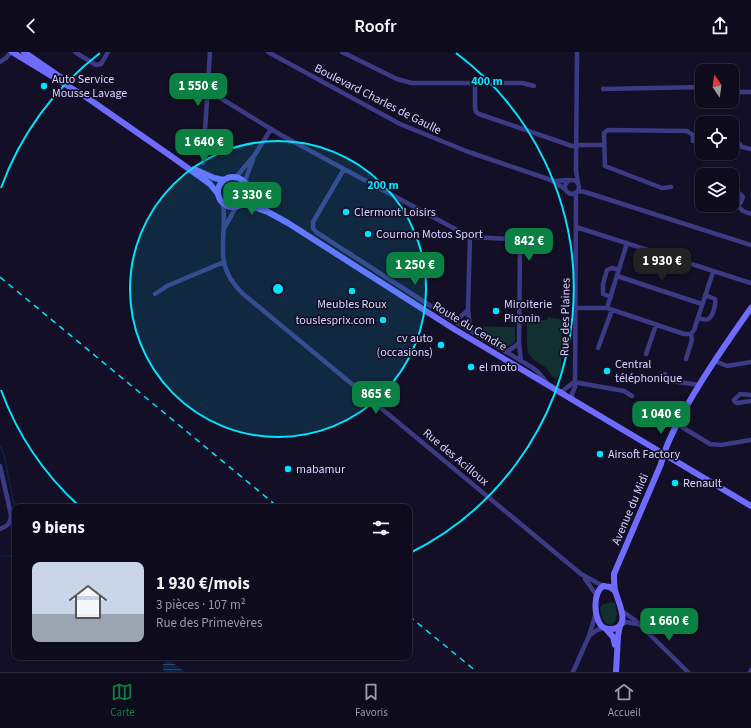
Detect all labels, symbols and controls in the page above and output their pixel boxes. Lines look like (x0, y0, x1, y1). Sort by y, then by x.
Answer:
text: Roofr (354, 14, 397, 39)
icon: back (20, 15, 42, 37)
icon: share (709, 15, 731, 37)
street label: Boulevard Charles de Gaulle (311, 60, 444, 139)
north arrow (695, 64, 739, 108)
map controls (695, 64, 739, 212)
place label: Auto Service Mousse Lavage (52, 71, 127, 102)
pin: 1 550 € (161, 73, 235, 107)
text: 400 m (471, 73, 503, 90)
text: 1 550 € (178, 77, 218, 95)
marker: Auto Service Mousse Lavage (39, 81, 49, 91)
button: locate (695, 116, 739, 160)
pin: 1 640 € (167, 129, 241, 163)
text: 1 640 € (184, 133, 224, 151)
button: layers (695, 168, 739, 212)
text: 200 m (367, 177, 399, 194)
pin: 3 330 € (215, 182, 289, 216)
text: 3 330 € (232, 186, 272, 204)
place label: Clermont Loisirs (354, 204, 436, 221)
marker: Clermont Loisirs (341, 207, 351, 217)
place label: Cournon Motos Sport (376, 226, 483, 243)
pin: 842 € (501, 228, 557, 262)
marker: Cournon Motos Sport (363, 229, 373, 239)
text: 842 € (514, 232, 544, 250)
pin: 1 930 € (625, 248, 699, 282)
pin: 1 250 € (378, 252, 452, 286)
text: 1 930 € (642, 252, 682, 270)
text: 1 250 € (395, 256, 435, 274)
street label: Rue des Plaines (556, 278, 575, 356)
centre of rings (271, 282, 285, 296)
marker: Meubles Roux (347, 286, 357, 296)
place label: Meubles Roux (317, 296, 387, 313)
place label: Miroiterie Pironin (504, 296, 552, 327)
street label: Route du Cendre (430, 298, 510, 355)
marker: Miroiterie Pironin (491, 306, 501, 316)
place label: touslesprix.com (295, 312, 375, 329)
marker: touslesprix.com (378, 315, 388, 325)
place label: cv auto (occasions) (377, 330, 433, 361)
marker: cv auto (occasions) (436, 340, 446, 350)
place label: Central téléphonique (615, 356, 682, 387)
place label: el moto (479, 359, 517, 376)
marker: el moto (466, 362, 476, 372)
marker: Central téléphonique (602, 366, 612, 376)
pin: 865 € (348, 381, 404, 415)
text: 865 € (361, 385, 391, 403)
pin: 1 040 € (624, 401, 698, 435)
text: 1 040 € (641, 405, 681, 423)
street label: Rue des Acilloux (419, 425, 493, 490)
place label: Airsoft Factory (608, 446, 680, 463)
marker: Airsoft Factory (595, 449, 605, 459)
place label: mabamur (296, 461, 346, 478)
marker: mabamur (283, 464, 293, 474)
street label: Avenue du Midi (608, 471, 653, 548)
place label: Renault (683, 475, 722, 492)
marker: Renault (670, 478, 680, 488)
text: 9 biens (32, 516, 85, 540)
icon: filters (370, 517, 392, 539)
text: 1 930 €/mois (156, 572, 250, 596)
icon: home (64, 578, 112, 626)
text: 3 pièces · 107 m² (156, 596, 245, 614)
pin: 1 660 € (632, 608, 706, 642)
text: 1 660 € (649, 612, 689, 630)
text: Rue des Primevères (156, 614, 262, 632)
tab: Carte (110, 681, 135, 720)
tab: Favoris (355, 681, 388, 720)
tab: Accueil (608, 681, 641, 720)

